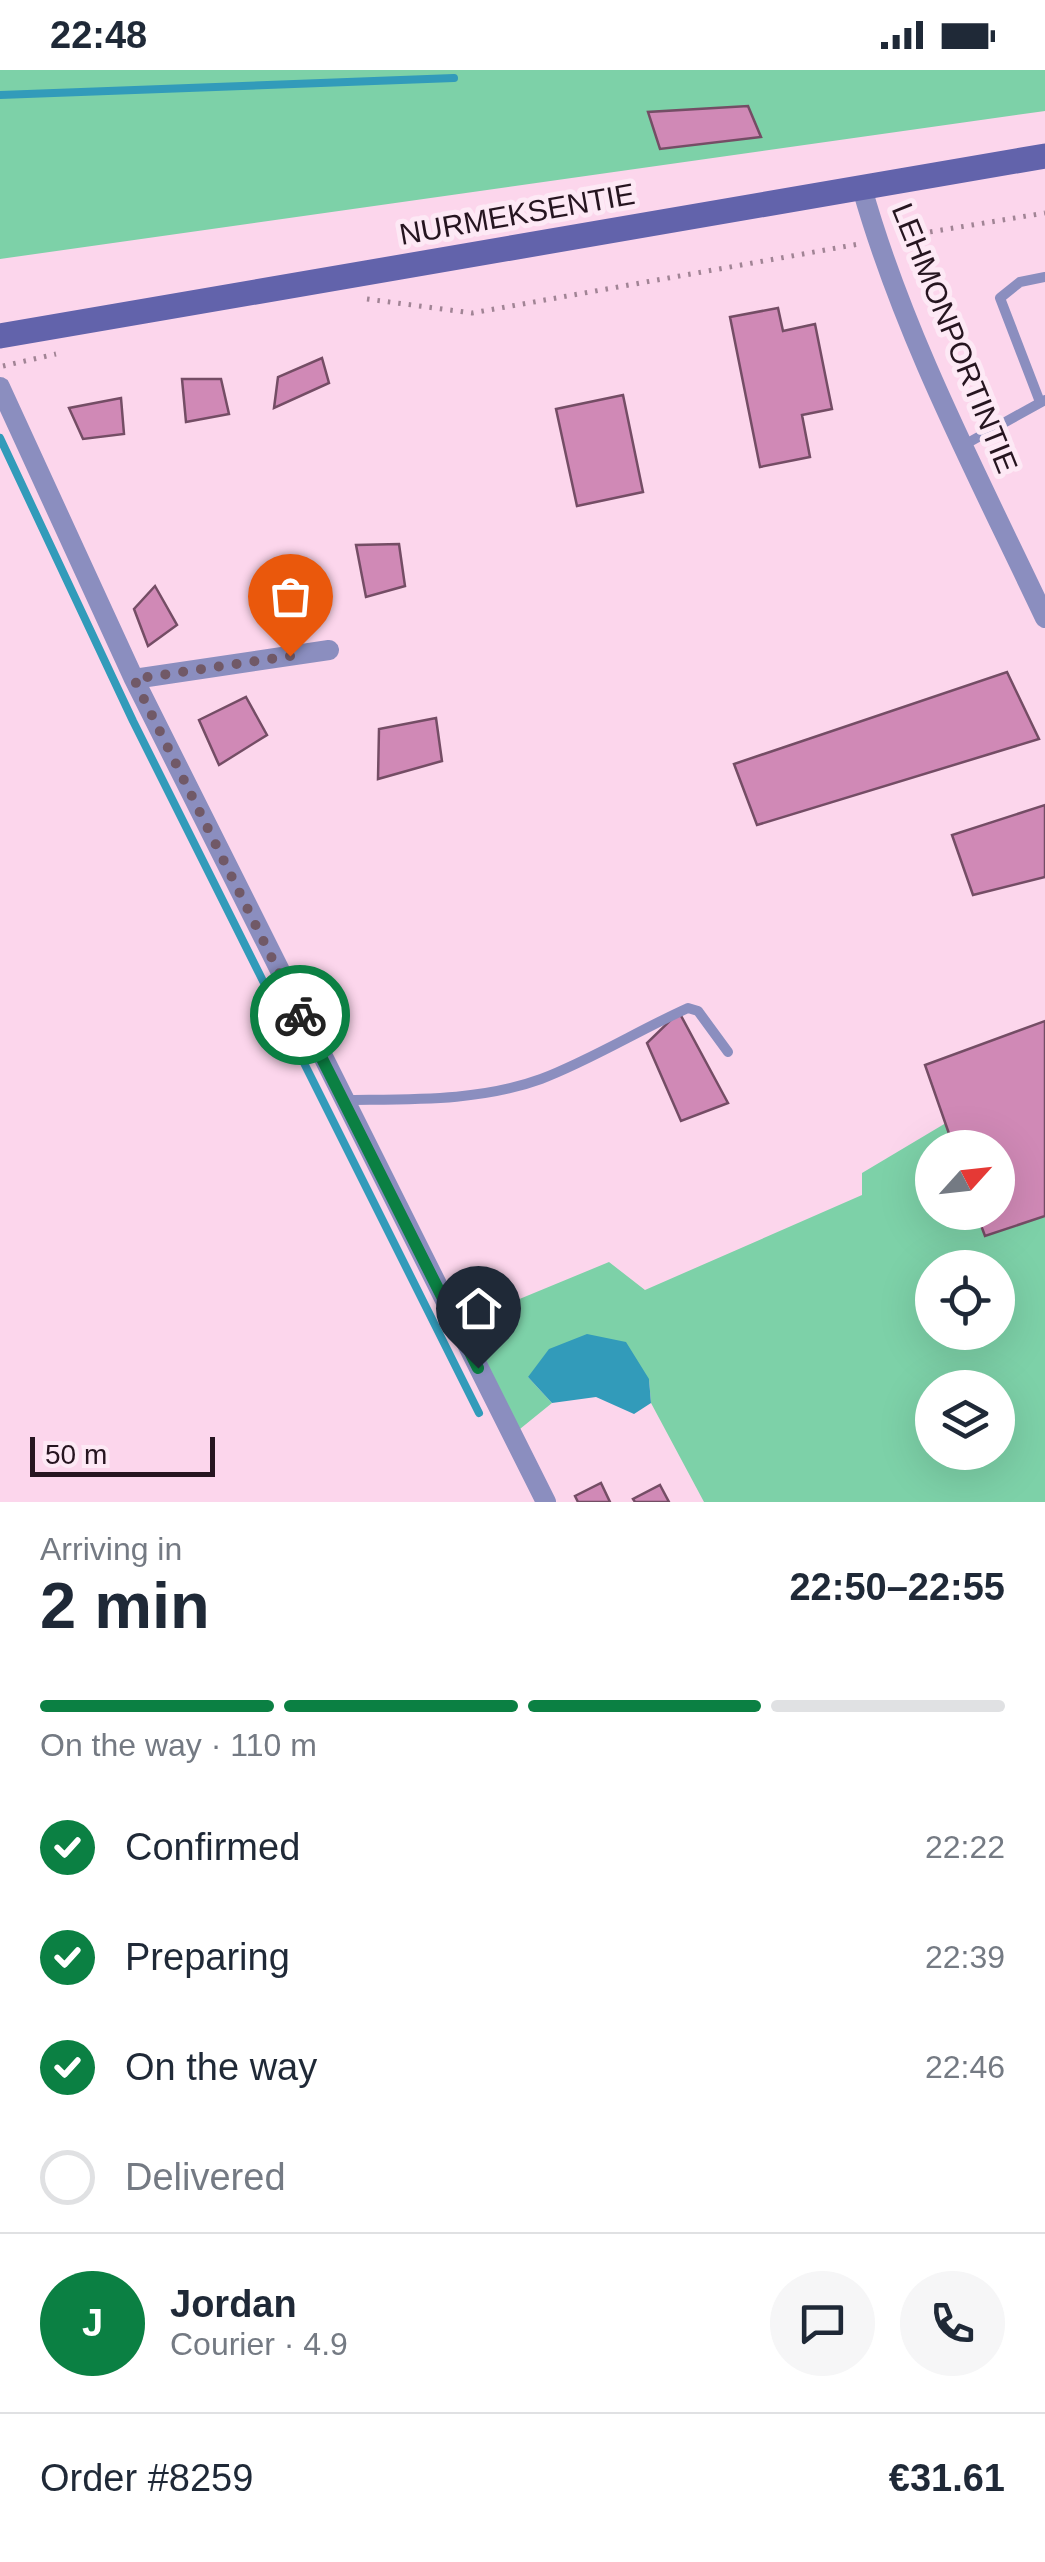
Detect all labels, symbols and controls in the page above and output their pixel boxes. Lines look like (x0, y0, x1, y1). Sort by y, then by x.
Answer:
text: 22:48 (50, 14, 147, 56)
street label: NURMEKSENTIE (397, 177, 637, 251)
street label: LEHMONPORTINTIE (886, 198, 1024, 478)
pin (248, 554, 333, 657)
icon: bag (263, 569, 318, 624)
courier (250, 965, 350, 1065)
icon: bike (273, 988, 328, 1043)
north arrow (915, 1130, 1015, 1230)
map controls (915, 1130, 1015, 1470)
button: locate (915, 1250, 1015, 1350)
pin (436, 1266, 521, 1369)
icon: home (451, 1281, 506, 1336)
button: layers (915, 1370, 1015, 1470)
scale bar (30, 1432, 215, 1476)
text: 50 m (45, 1439, 107, 1470)
text: Arriving in (40, 1531, 182, 1567)
text: 22:50–22:55 (789, 1566, 1005, 1608)
text: 2 min (40, 1569, 210, 1642)
text: On the way · 110 m (40, 1727, 317, 1763)
icon: check (40, 1820, 95, 1875)
text: Confirmed (125, 1826, 300, 1868)
text: 22:22 (925, 1829, 1005, 1865)
icon: check (40, 1930, 95, 1985)
text: Preparing (125, 1936, 290, 1978)
text: 22:39 (925, 1939, 1005, 1975)
icon: check (40, 2040, 95, 2095)
text: On the way (125, 2046, 317, 2088)
text: 22:46 (925, 2049, 1005, 2085)
text: Delivered (125, 2156, 286, 2198)
button: chat (770, 2271, 875, 2376)
button: phone (900, 2271, 1005, 2376)
text: Jordan (170, 2283, 297, 2325)
text: J (82, 2302, 103, 2344)
text: Courier · 4.9 (170, 2326, 348, 2362)
text: Order #8259 (40, 2457, 253, 2499)
text: €31.61 (889, 2457, 1005, 2499)

